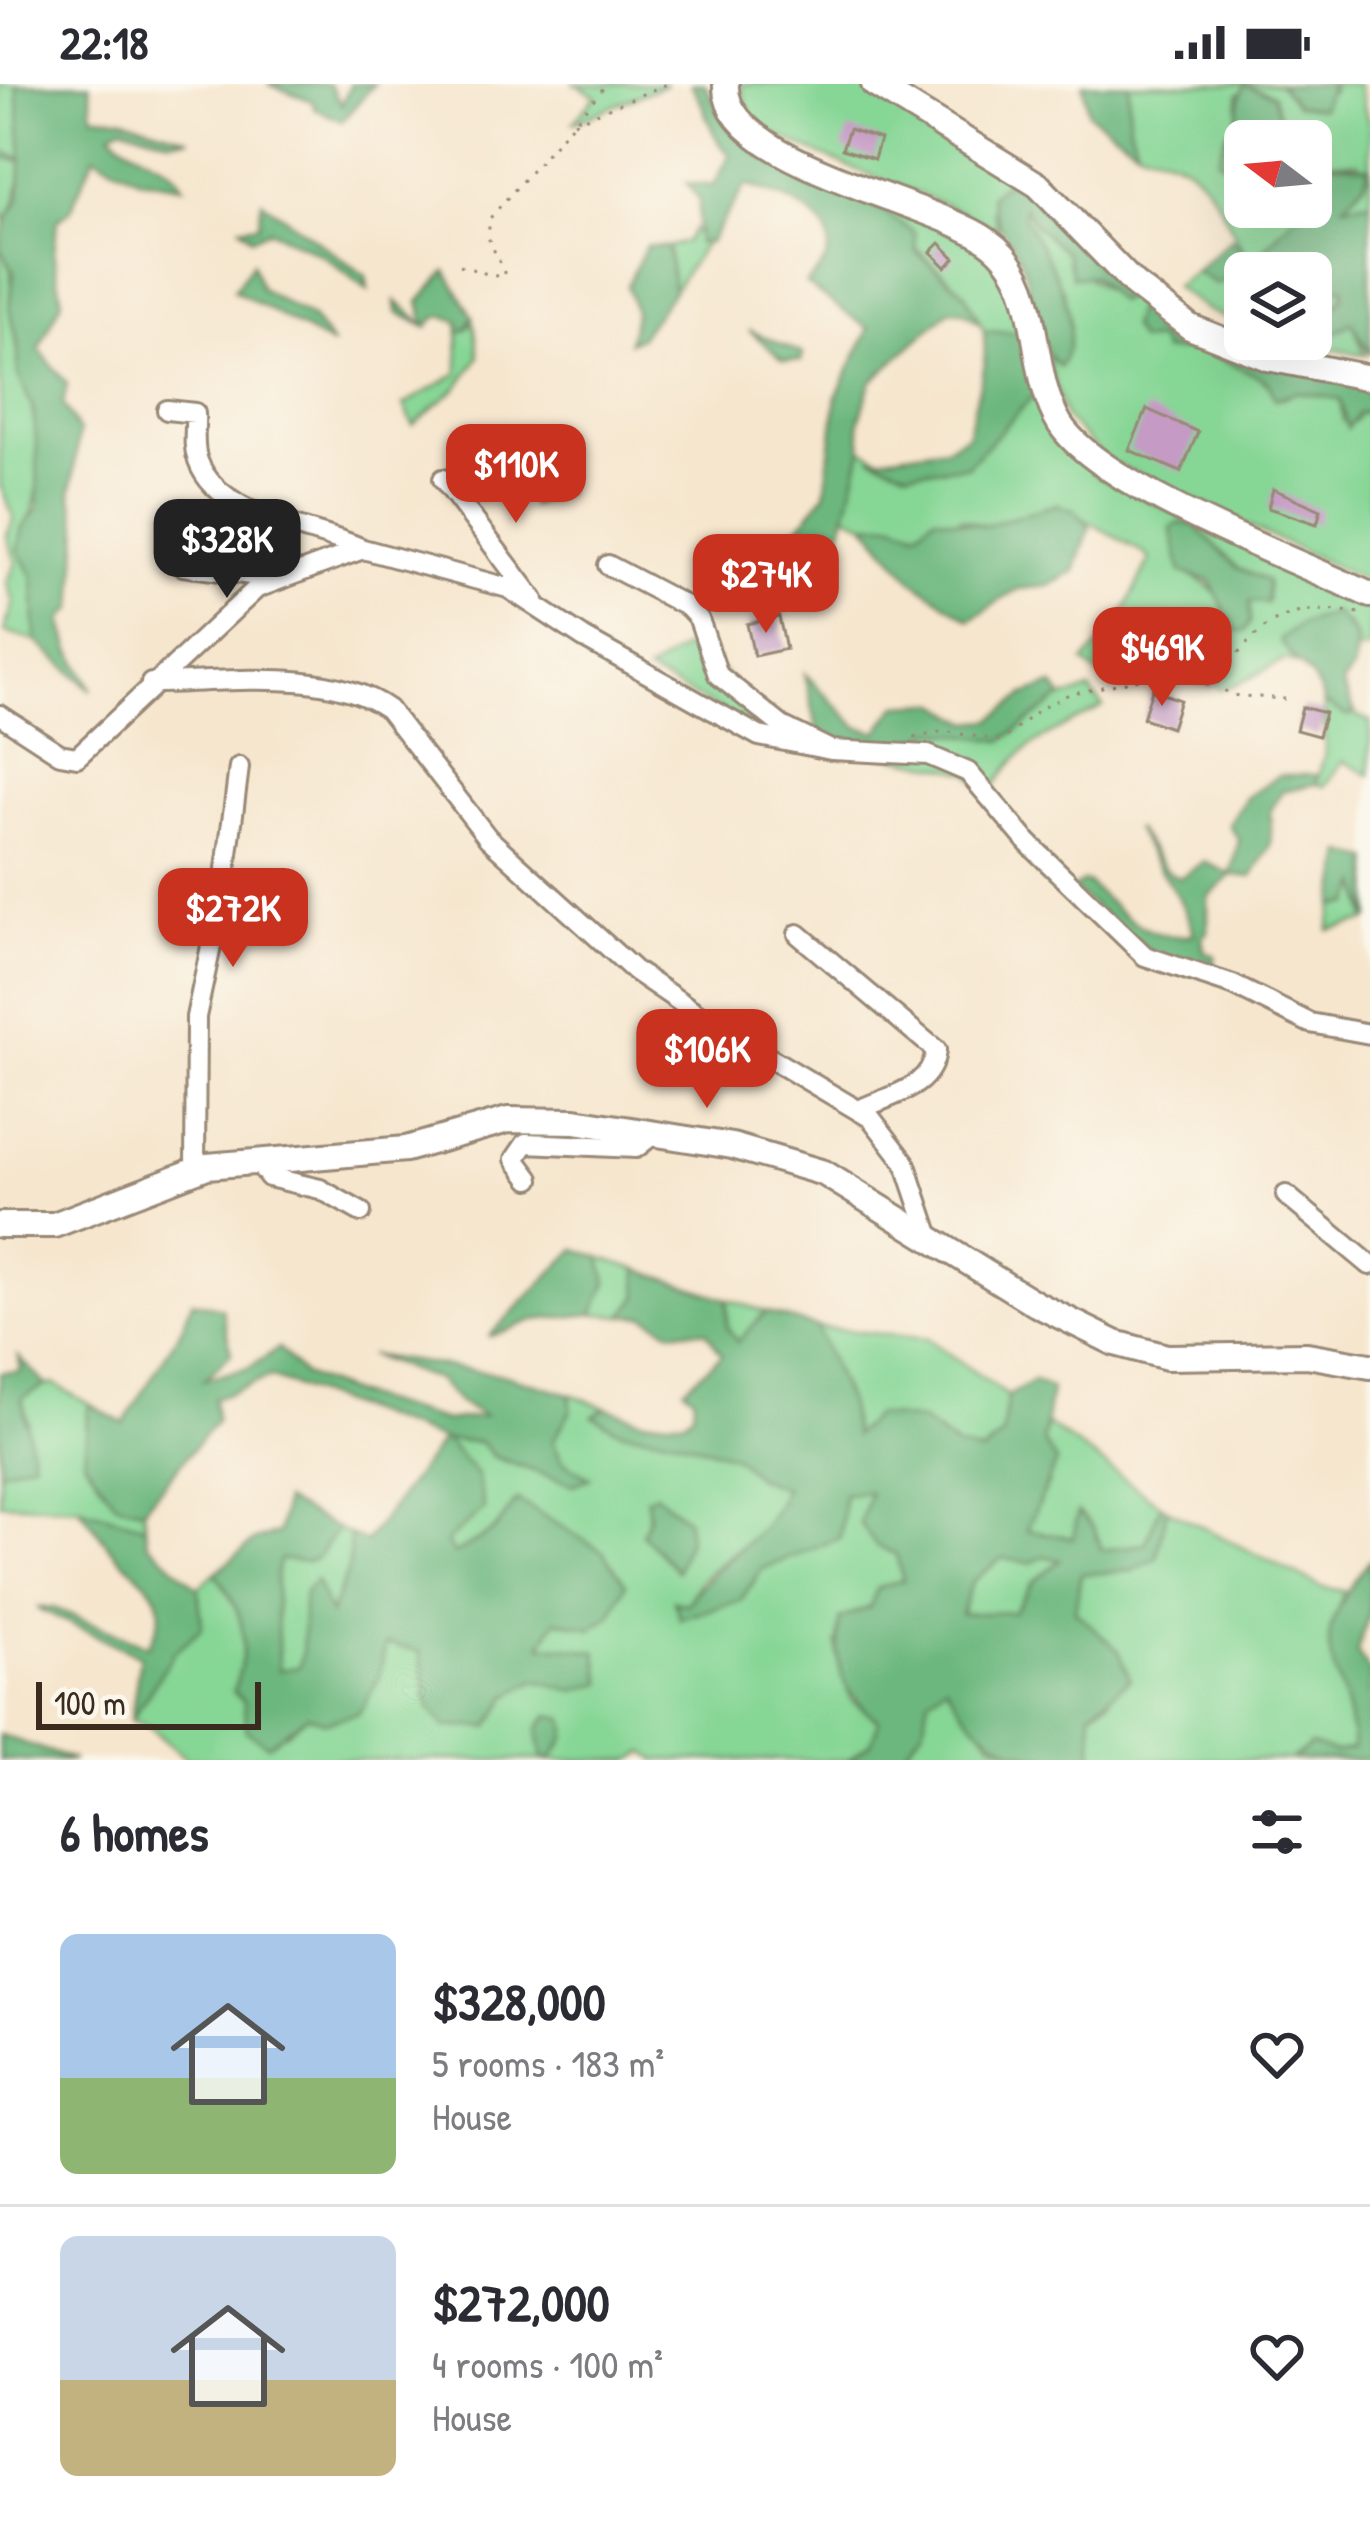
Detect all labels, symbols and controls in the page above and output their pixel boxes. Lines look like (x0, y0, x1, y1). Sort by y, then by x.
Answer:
text: 22:18 (60, 12, 148, 73)
north arrow (1224, 120, 1332, 228)
map controls (1224, 120, 1332, 360)
button: layers (1224, 252, 1332, 360)
pin: $110K (432, 424, 600, 526)
text: $110K (473, 436, 559, 489)
pin: $328K (143, 499, 311, 601)
text: $328K (181, 511, 273, 564)
pin: $274K (682, 534, 850, 636)
text: $274K (720, 546, 812, 599)
pin: $469K (1078, 607, 1246, 709)
text: $469K (1120, 619, 1204, 672)
pin: $272K (149, 868, 317, 970)
text: $272K (185, 880, 281, 933)
pin: $106K (623, 1009, 791, 1111)
text: $106K (663, 1021, 751, 1074)
scale bar (36, 1676, 261, 1729)
text: 100 m (54, 1681, 126, 1725)
text: 6 homes (60, 1798, 209, 1867)
icon: filters (1244, 1799, 1310, 1865)
text: $328,000 (432, 1967, 606, 2036)
icon: home (156, 1982, 300, 2126)
icon: heart (1244, 2021, 1310, 2087)
text: 5 rooms · 183 m² (432, 2036, 664, 2089)
text: House (432, 2089, 512, 2142)
text: $272,000 (432, 2268, 610, 2337)
icon: home (156, 2284, 300, 2428)
icon: heart (1244, 2323, 1310, 2389)
text: 4 rooms · 100 m² (432, 2337, 663, 2390)
text: House (432, 2390, 512, 2443)

